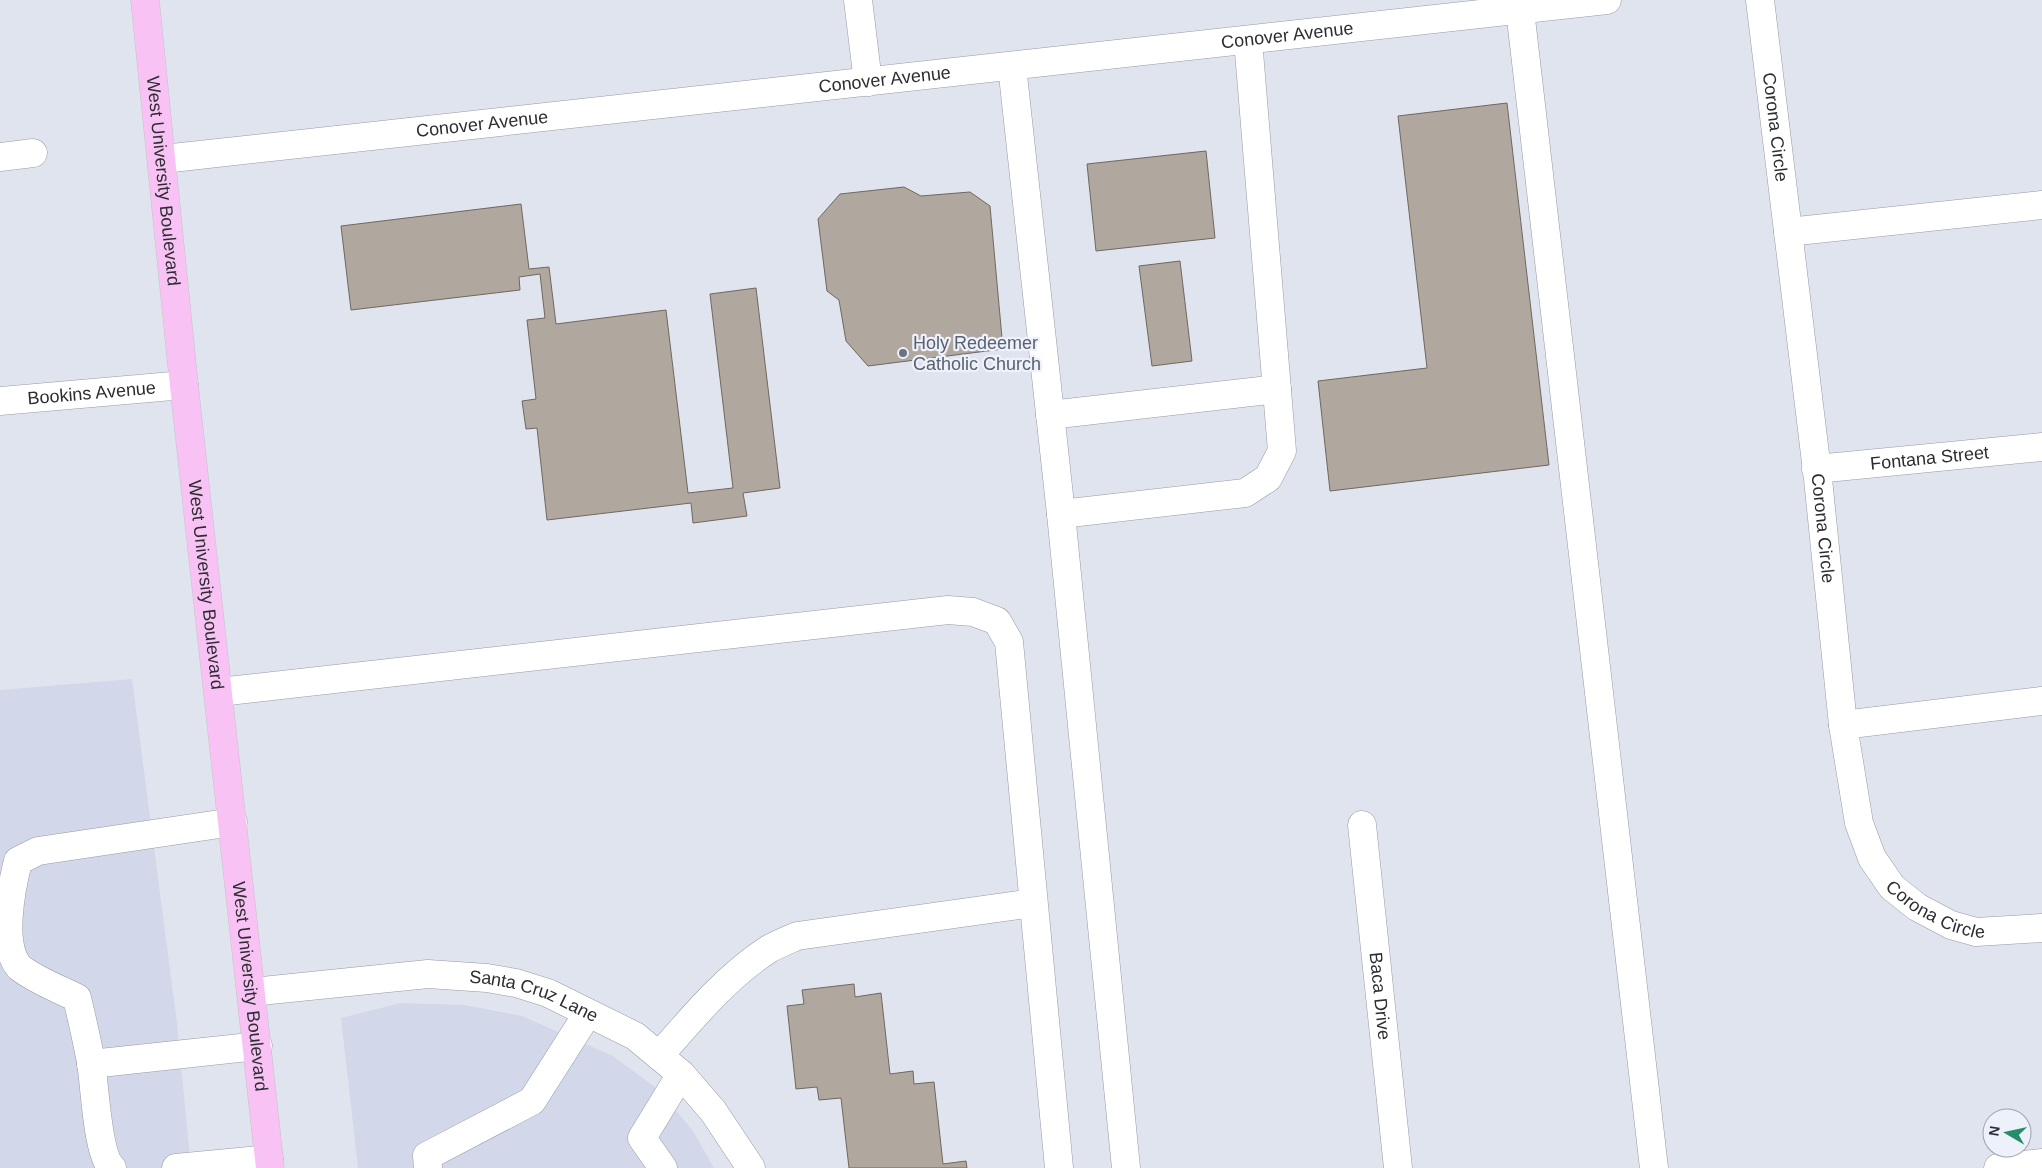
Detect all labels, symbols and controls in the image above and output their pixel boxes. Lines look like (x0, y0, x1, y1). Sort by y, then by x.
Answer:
street label: Conover Avenue (1220, 18, 1354, 52)
street label: Conover Avenue (818, 62, 952, 97)
street label: Corona Circle (1759, 71, 1792, 183)
street label: West University Boulevard (143, 75, 184, 287)
street label: Conover Avenue (415, 107, 549, 141)
place label: Holy Redeemer Catholic Church (913, 333, 1041, 374)
marker: Holy Redeemer Catholic Church (897, 347, 909, 359)
street label: Bookins Avenue (27, 377, 157, 409)
street label: Fontana Street (1869, 442, 1990, 474)
street label: Corona Circle (1807, 472, 1839, 584)
street label: West University Boulevard (184, 479, 227, 691)
street label: Corona Circle (1882, 876, 1986, 942)
street label: West University Boulevard (229, 881, 272, 1092)
street label: Baca Drive (1365, 951, 1394, 1041)
street label: Santa Cruz Lane (469, 967, 601, 1026)
north arrow (1982, 1108, 2032, 1158)
text: N (1985, 1125, 2003, 1137)

